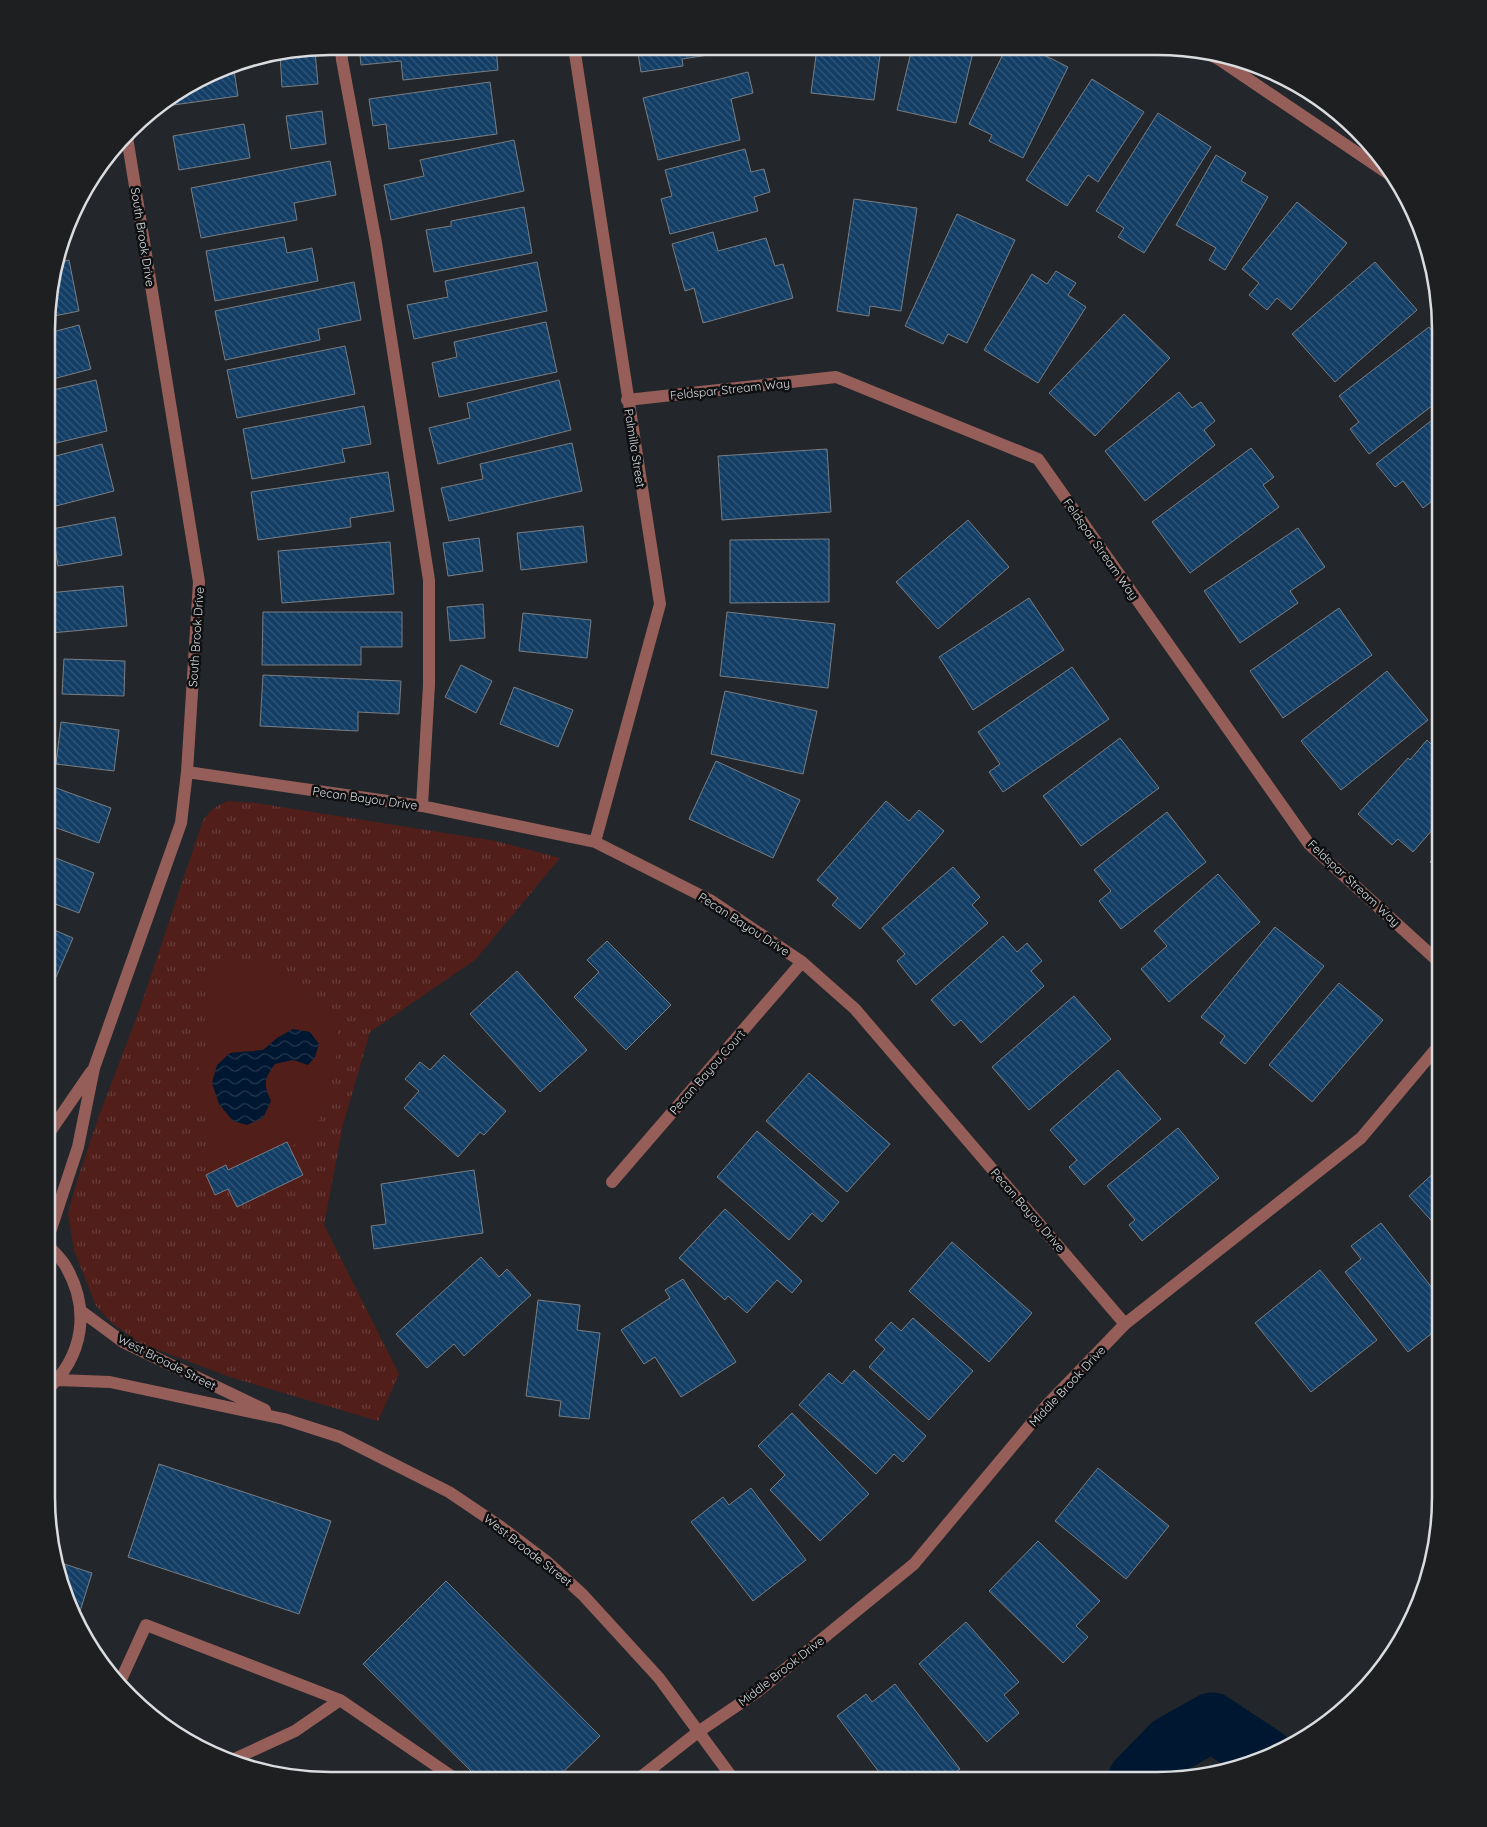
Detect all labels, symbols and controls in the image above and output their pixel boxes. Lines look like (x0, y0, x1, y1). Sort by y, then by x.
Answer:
street label: South Brook Drive (128, 186, 158, 288)
street label: Feldspar Stream Way (669, 375, 791, 403)
street label: Palmilla Street (621, 408, 649, 488)
street label: Feldspar Stream Way (1060, 495, 1142, 603)
street label: South Brook Drive (185, 586, 207, 688)
street label: Pecan Bayou Drive (312, 783, 419, 813)
street label: Feldspar Stream Way (1305, 836, 1403, 930)
street label: Pecan Bayou Drive (696, 889, 793, 959)
street label: Pecan Bayou Court (666, 1027, 748, 1117)
street label: Pecan Bayou Drive (988, 1165, 1068, 1255)
street label: West Broade Street (115, 1331, 219, 1393)
street label: Middle Brook Drive (1026, 1342, 1108, 1430)
street label: West Broade Street (481, 1511, 575, 1589)
street label: Middle Brook Drive (735, 1633, 827, 1709)

